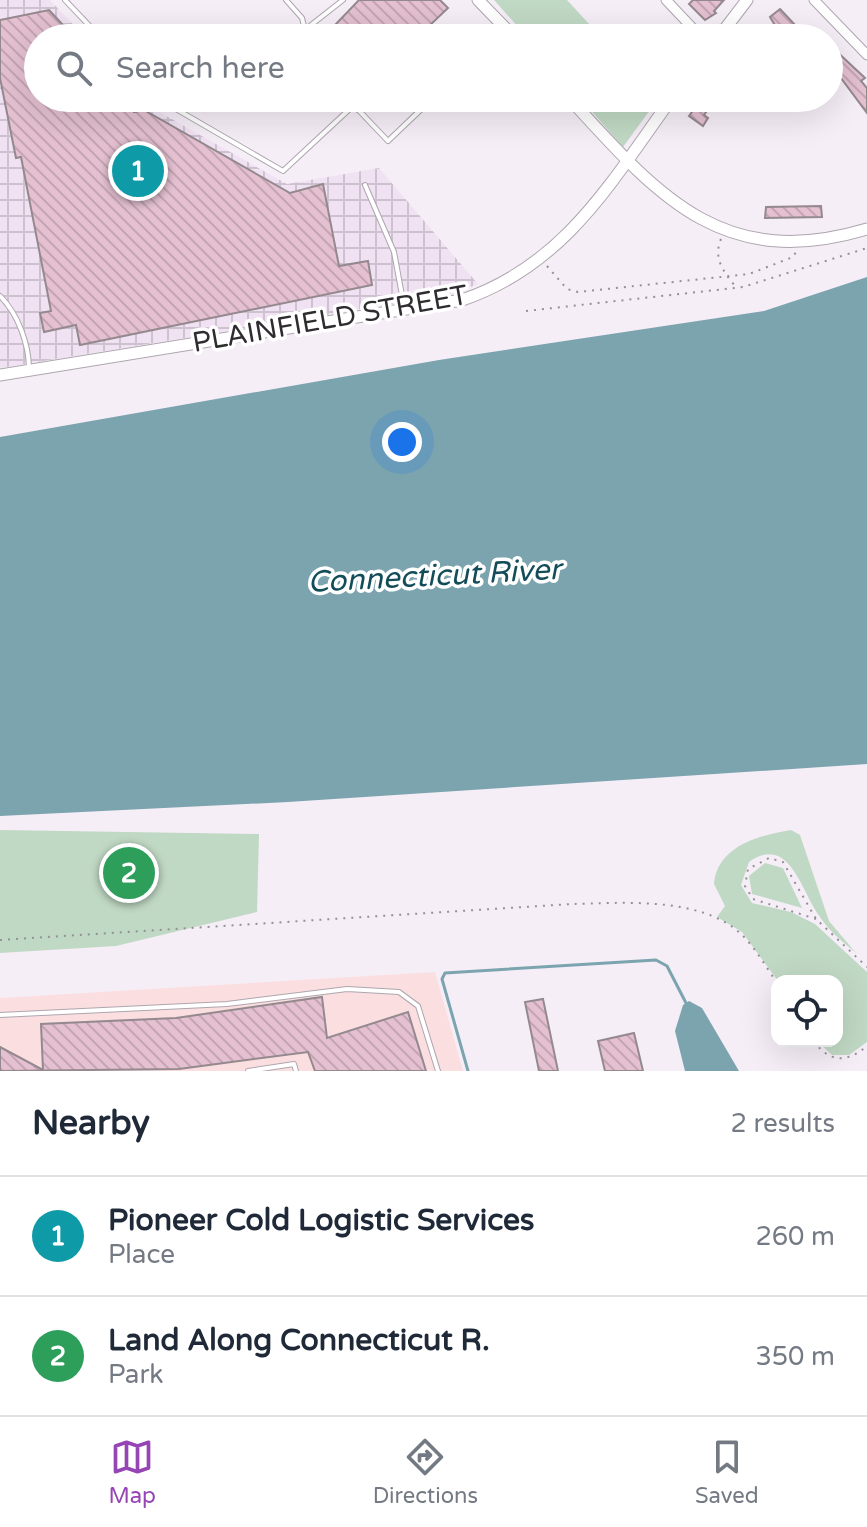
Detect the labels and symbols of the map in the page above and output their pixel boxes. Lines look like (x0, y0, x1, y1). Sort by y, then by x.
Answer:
pin: 1 (112, 141, 164, 201)
street label: PLAINFIELD STREET (190, 278, 470, 360)
your location (382, 422, 422, 462)
water label: Connecticut River (306, 551, 565, 601)
pin: 2 (103, 843, 155, 903)

